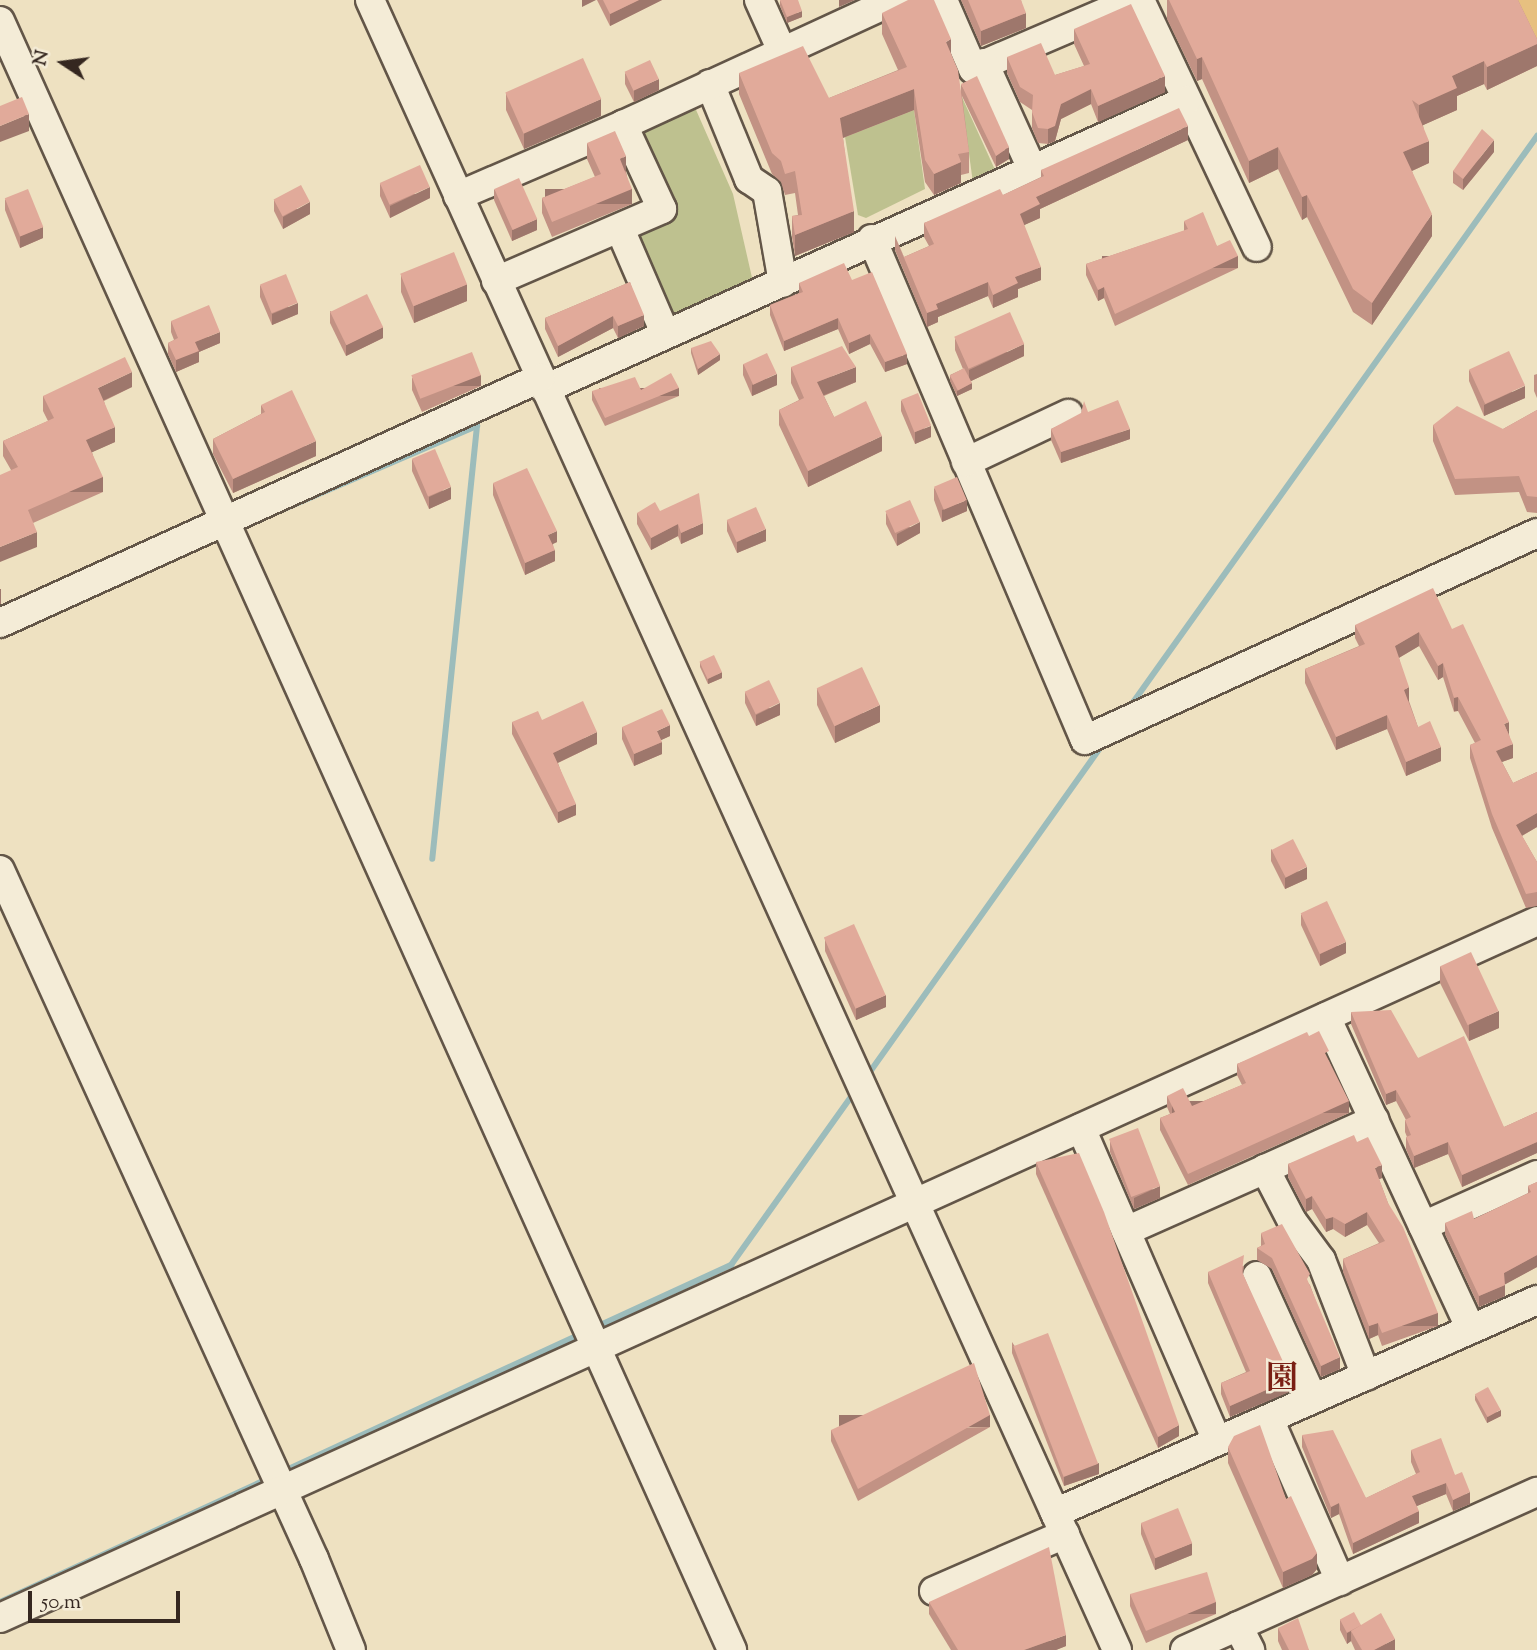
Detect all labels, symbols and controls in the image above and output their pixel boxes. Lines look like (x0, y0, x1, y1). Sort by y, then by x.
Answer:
north arrow (28, 28, 98, 98)
text: N (27, 48, 57, 69)
district label: 園 (1266, 1361, 1298, 1399)
scale bar (32, 1576, 184, 1620)
text: 50 m (41, 1588, 81, 1618)

